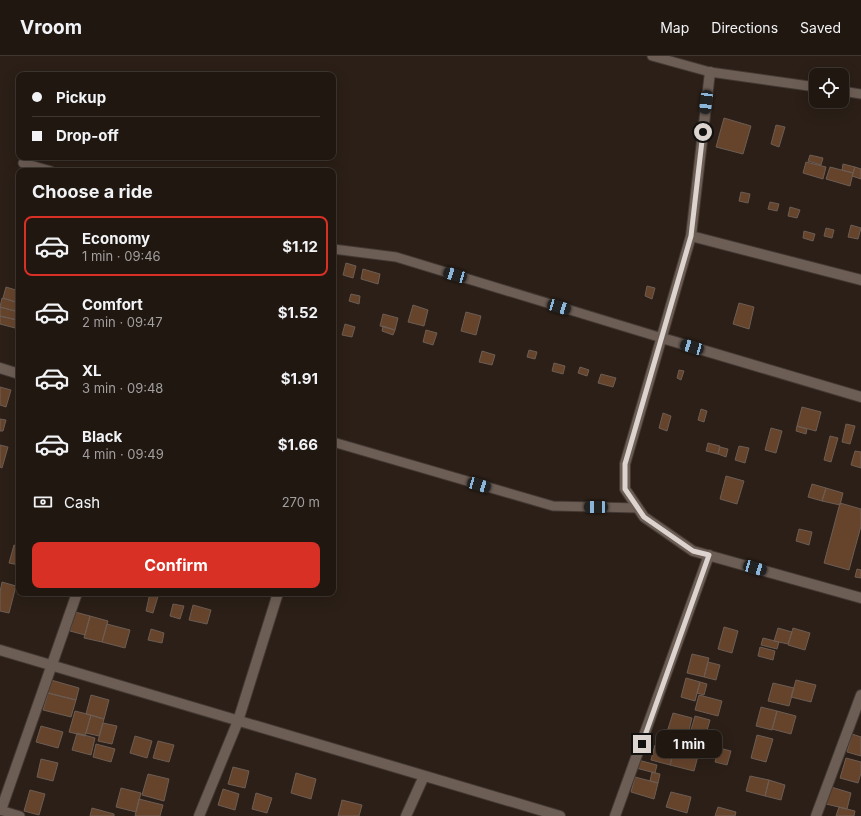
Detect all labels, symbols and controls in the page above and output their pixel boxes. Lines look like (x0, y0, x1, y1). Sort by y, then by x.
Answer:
text: Vroom (20, 16, 82, 39)
text: Map (660, 19, 689, 36)
text: Directions (711, 19, 778, 36)
text: Saved (800, 19, 841, 36)
map controls (809, 68, 849, 108)
button: locate (809, 68, 849, 108)
text: Pickup (56, 88, 106, 107)
car (699, 89, 713, 115)
route start (694, 123, 712, 141)
text: Drop-off (56, 126, 119, 145)
text: Choose a ride (32, 181, 153, 202)
icon: car (34, 228, 70, 264)
text: Economy (82, 229, 150, 248)
text: $1.12 (282, 237, 318, 256)
text: 1 min · 09:46 (82, 248, 161, 264)
car (442, 266, 468, 284)
icon: car (34, 294, 70, 330)
text: Comfort (82, 295, 143, 314)
car (546, 298, 572, 316)
text: $1.52 (278, 303, 318, 322)
text: 2 min · 09:47 (82, 314, 163, 330)
car (679, 338, 705, 356)
icon: car (34, 360, 70, 396)
text: XL (82, 361, 102, 380)
text: $1.91 (281, 369, 318, 388)
text: 3 min · 09:48 (82, 380, 163, 396)
icon: car (34, 426, 70, 462)
text: Black (82, 427, 122, 446)
text: $1.66 (278, 435, 318, 454)
text: 4 min · 09:49 (82, 446, 164, 462)
car (466, 476, 492, 494)
icon: cash (32, 491, 54, 513)
text: Cash (64, 493, 100, 512)
text: 270 m (282, 494, 320, 510)
car (584, 501, 608, 513)
button: Confirm (32, 542, 320, 588)
car (742, 559, 768, 577)
callout: 1 min (656, 730, 722, 758)
route end (633, 735, 651, 753)
text: 1 min (673, 736, 705, 752)

